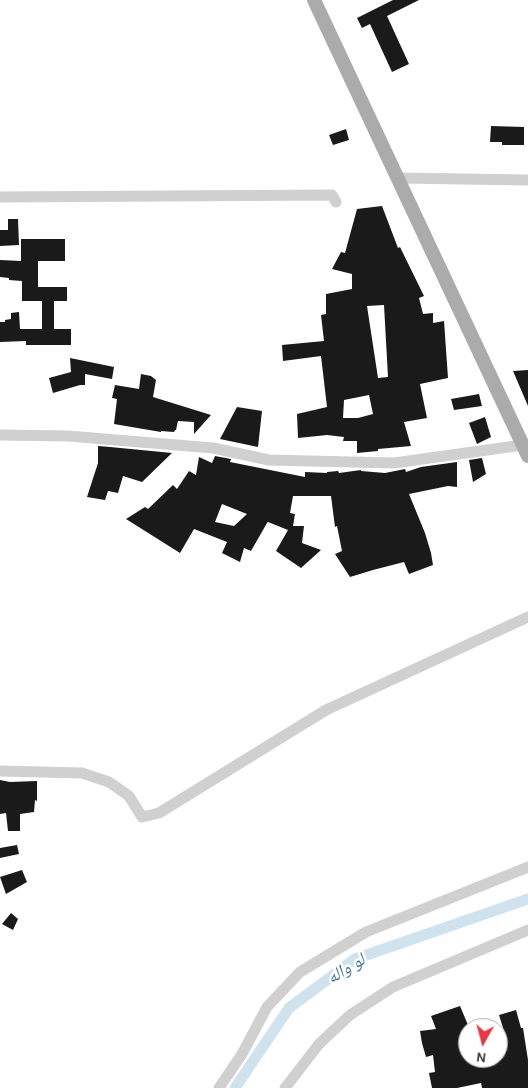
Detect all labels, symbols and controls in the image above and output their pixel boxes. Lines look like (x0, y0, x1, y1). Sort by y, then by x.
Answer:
water label: لو واله (323, 949, 369, 989)
north arrow (458, 1018, 508, 1068)
text: N (475, 1048, 487, 1066)

